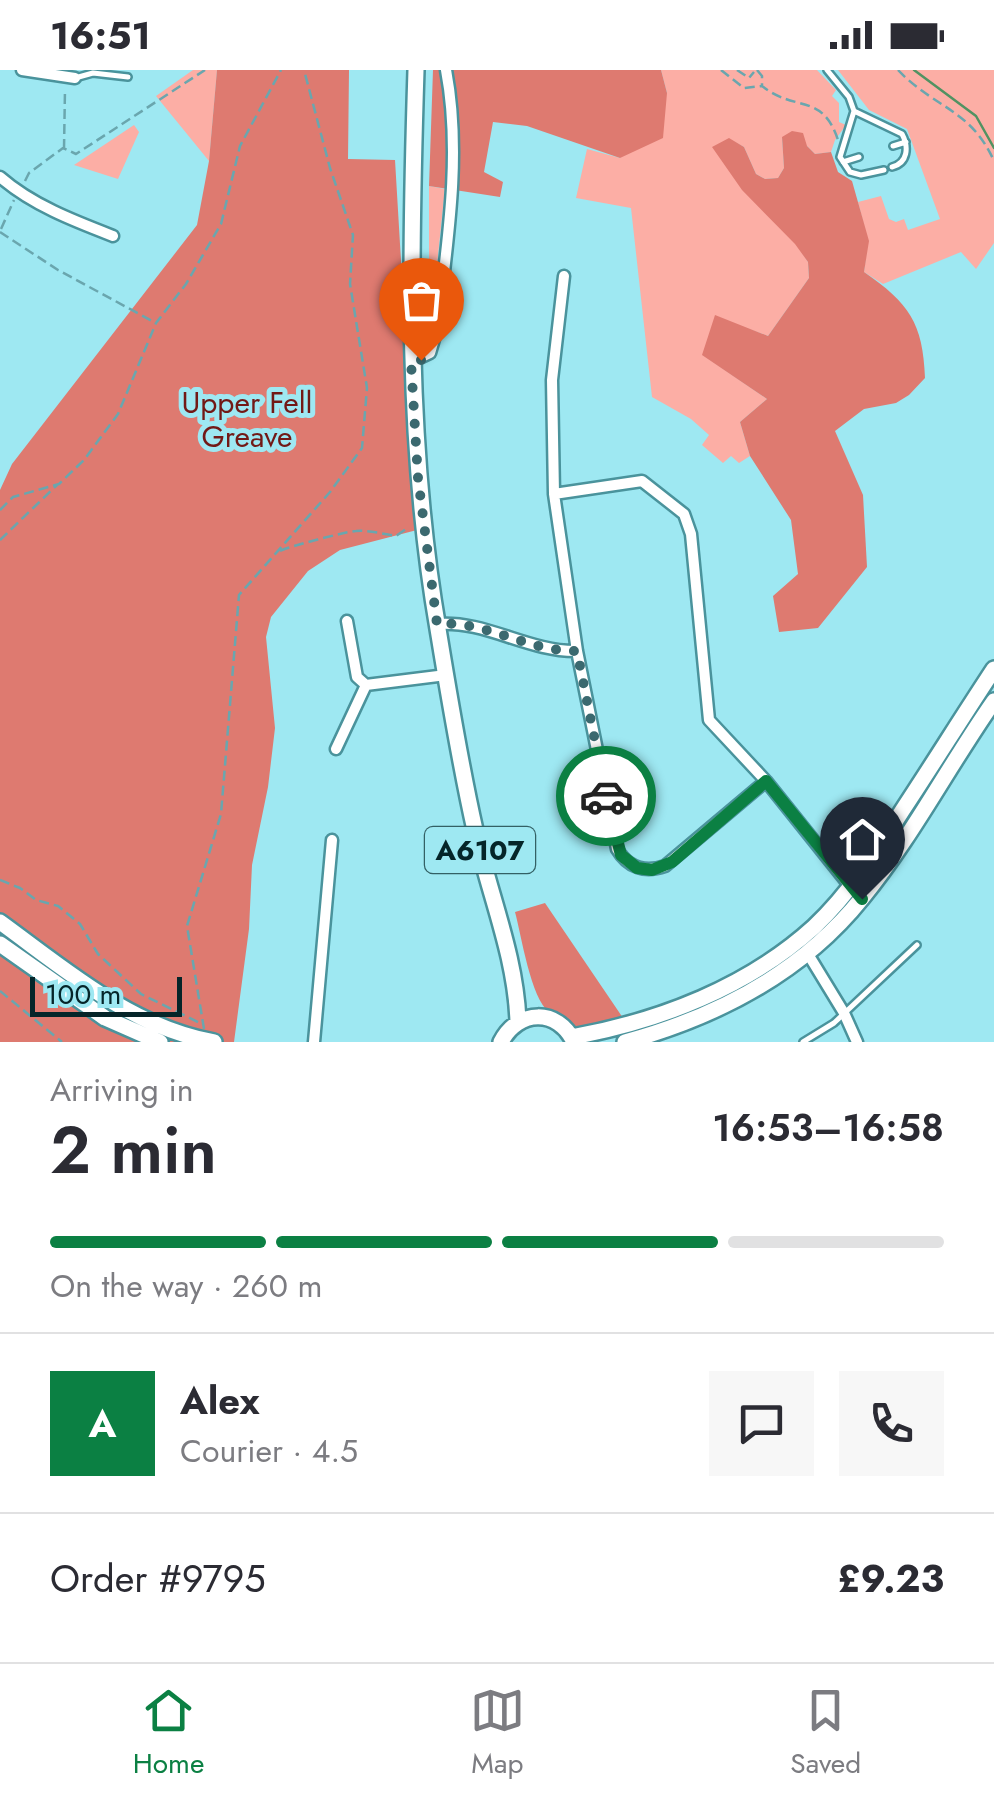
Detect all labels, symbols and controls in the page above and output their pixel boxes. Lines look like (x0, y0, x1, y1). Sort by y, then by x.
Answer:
text: 16:51 (50, 8, 151, 63)
pin (379, 258, 464, 361)
icon: bag (394, 273, 449, 328)
park label: Upper Fell Greave (181, 381, 313, 458)
courier (556, 746, 656, 846)
icon: car (579, 769, 634, 824)
pin (820, 797, 905, 900)
icon: home (835, 812, 890, 867)
road number: A6107 (425, 827, 535, 873)
scale bar (30, 972, 182, 1016)
text: 100 m (45, 974, 121, 1015)
text: Arriving in (50, 1067, 194, 1113)
text: 16:53–16:58 (712, 1100, 944, 1155)
text: 2 min (50, 1103, 217, 1197)
text: On the way · 260 m (50, 1263, 323, 1309)
button: chat (709, 1371, 814, 1476)
button: phone (839, 1371, 944, 1476)
text: Alex (180, 1373, 260, 1428)
text: A (89, 1396, 116, 1451)
text: Courier · 4.5 (180, 1428, 358, 1474)
text: Order #9795 (50, 1551, 266, 1606)
text: £9.23 (837, 1551, 944, 1606)
tab: Home (133, 1683, 204, 1784)
tab: Map (470, 1683, 525, 1784)
tab: Saved (790, 1683, 861, 1784)

